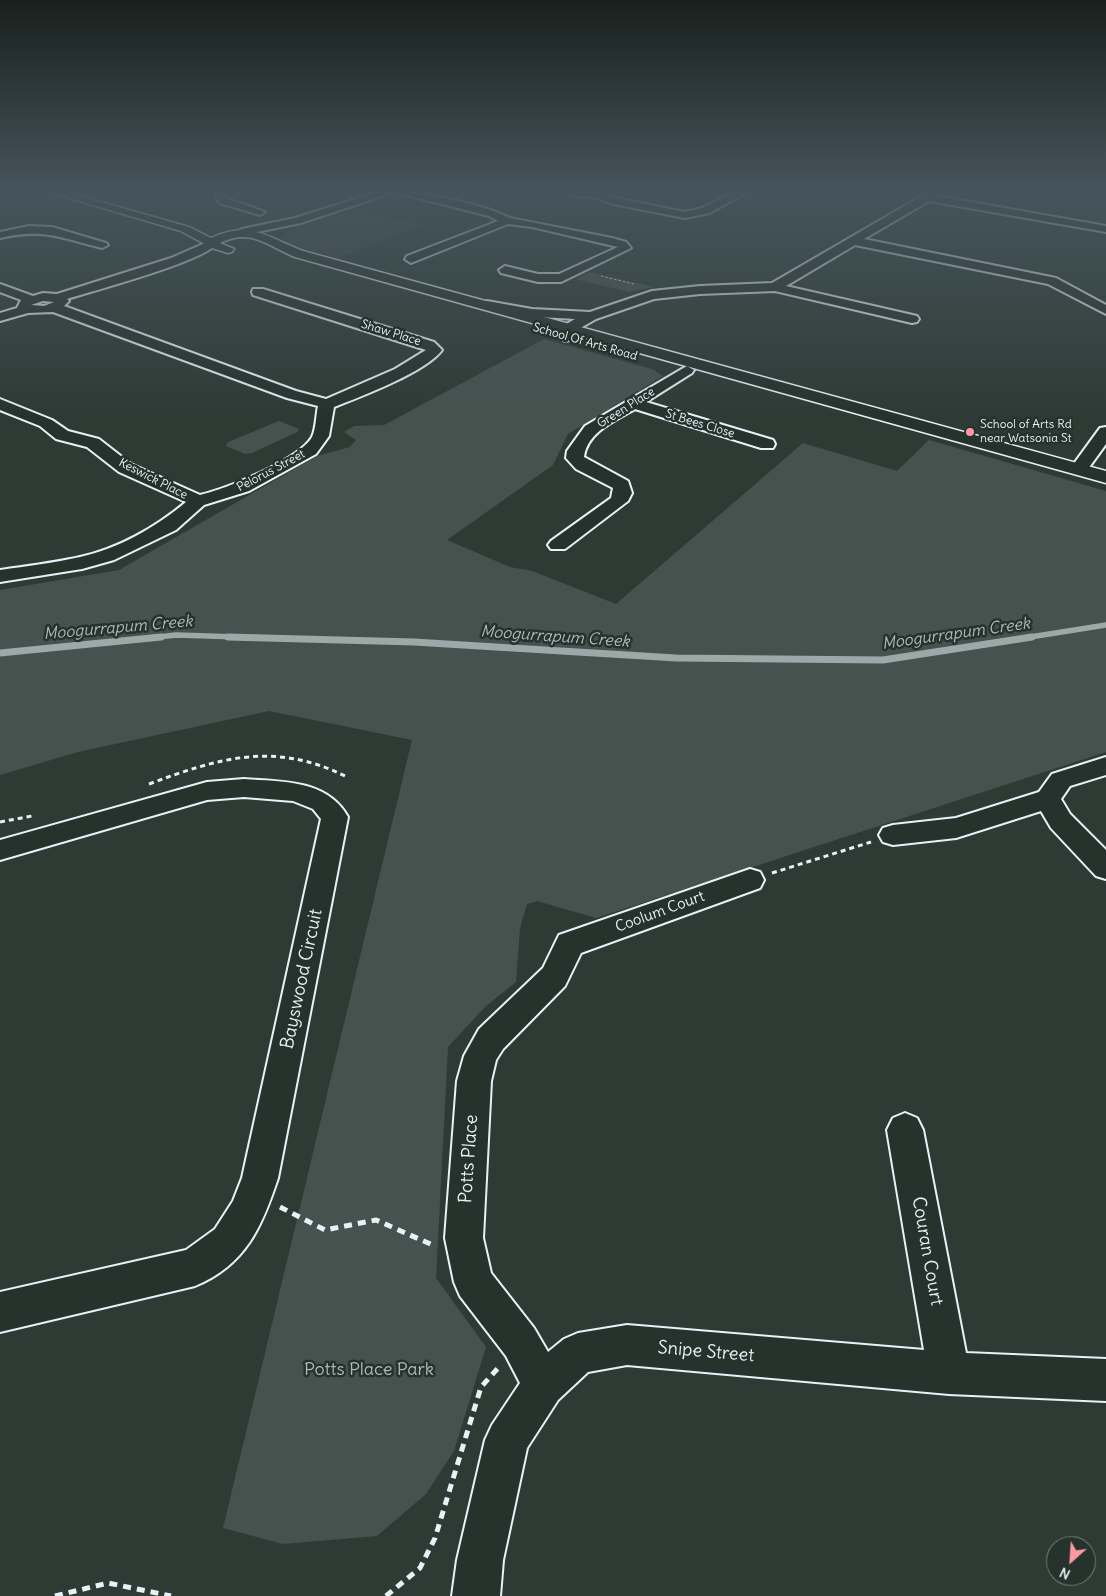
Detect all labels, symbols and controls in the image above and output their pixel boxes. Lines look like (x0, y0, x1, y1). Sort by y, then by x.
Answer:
street label: Shaw Place (359, 317, 423, 349)
street label: School Of Arts Road (531, 320, 639, 364)
street label: Green Place (595, 385, 657, 431)
street label: St Bees Close (664, 407, 736, 441)
place label: School of Arts Rd near Watsonia St (980, 418, 1072, 446)
marker: School of Arts Rd near Watsonia St (964, 426, 976, 438)
street label: Pelorus Street (235, 447, 307, 495)
street label: Keswick Place (116, 455, 190, 503)
water label: Moogurrapum Creek (43, 612, 193, 644)
water label: Moogurrapum Creek (881, 614, 1031, 654)
water label: Moogurrapum Creek (480, 622, 630, 652)
street label: Coolum Court (613, 888, 707, 936)
street label: Bayswood Circuit (277, 907, 327, 1051)
street label: Potts Place (455, 1114, 483, 1204)
street label: Couran Court (907, 1195, 947, 1307)
street label: Snipe Street (657, 1337, 755, 1367)
park label: Potts Place Park (304, 1359, 434, 1381)
north arrow (1046, 1536, 1096, 1586)
text: N (1057, 1563, 1073, 1584)

